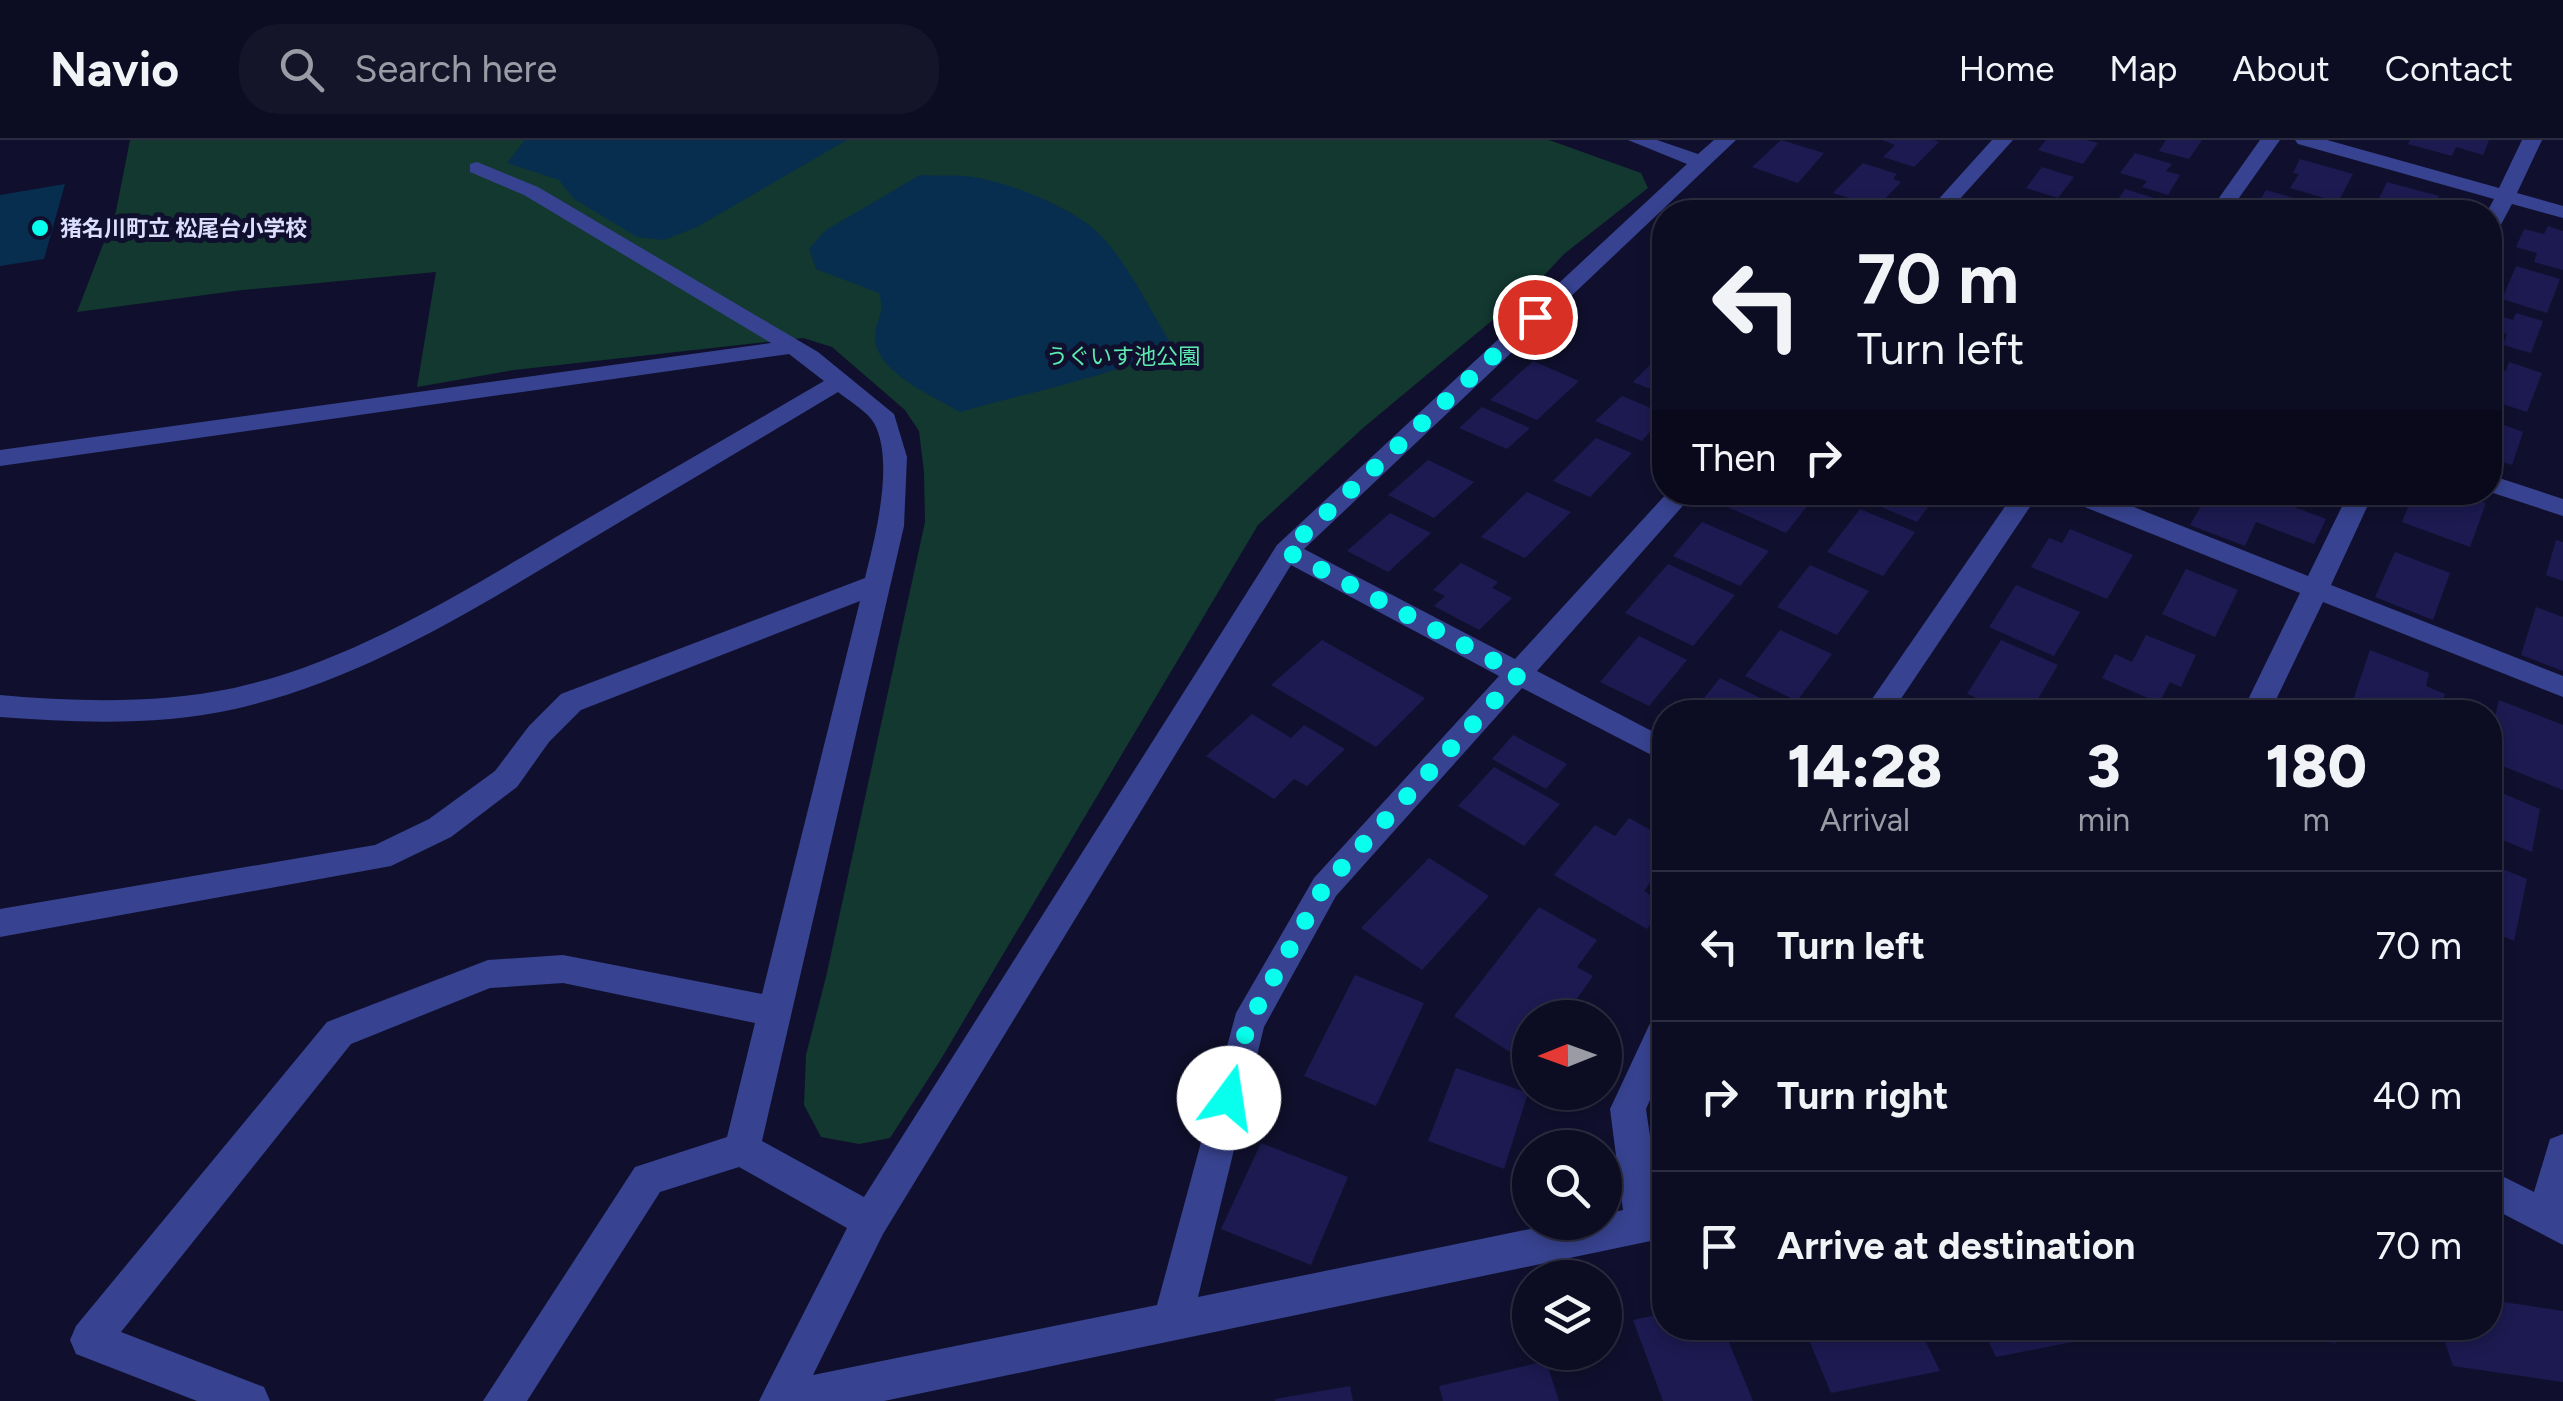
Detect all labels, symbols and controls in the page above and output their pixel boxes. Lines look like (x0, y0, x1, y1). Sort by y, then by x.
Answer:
search box (239, 24, 939, 114)
text: Navio (50, 40, 179, 98)
icon: search (274, 42, 329, 97)
text: Search here (354, 46, 557, 92)
text: Home (1959, 48, 2054, 90)
text: Map (2109, 48, 2178, 90)
text: About (2233, 48, 2330, 90)
text: Contact (2385, 48, 2513, 90)
place label: 猪名川町立 松尾台小学校 (60, 215, 307, 242)
marker: 猪名川町立 松尾台小学校 (29, 217, 51, 239)
text: 70 m (1857, 236, 2019, 321)
icon: left (1692, 240, 1822, 370)
pin (1493, 275, 1578, 360)
icon: arrive (1508, 290, 1563, 345)
text: Turn left (1857, 321, 2024, 375)
park label: うぐいす池公園 (1046, 343, 1200, 370)
icon: right (1796, 430, 1851, 485)
text: Then (1692, 435, 1776, 481)
text: 14:28 (1787, 730, 1942, 802)
text: 3 (2087, 730, 2121, 802)
text: 180 (2265, 730, 2367, 802)
text: Arrival (1820, 801, 1910, 839)
text: min (2078, 801, 2130, 839)
text: m (2302, 801, 2330, 839)
icon: left (1692, 919, 1747, 974)
text: Turn left (1777, 923, 1925, 969)
text: 70 m (2376, 923, 2462, 969)
north arrow (1512, 1000, 1622, 1110)
map controls (1512, 1000, 1622, 1370)
position arrow (1177, 1046, 1281, 1150)
icon: right (1692, 1069, 1747, 1124)
text: Turn right (1777, 1073, 1949, 1119)
text: 40 m (2372, 1073, 2462, 1119)
button: search (1512, 1130, 1622, 1240)
icon: arrive (1692, 1219, 1747, 1274)
text: Arrive at destination (1777, 1223, 2135, 1269)
text: 70 m (2376, 1223, 2462, 1269)
button: layers (1512, 1260, 1622, 1370)

